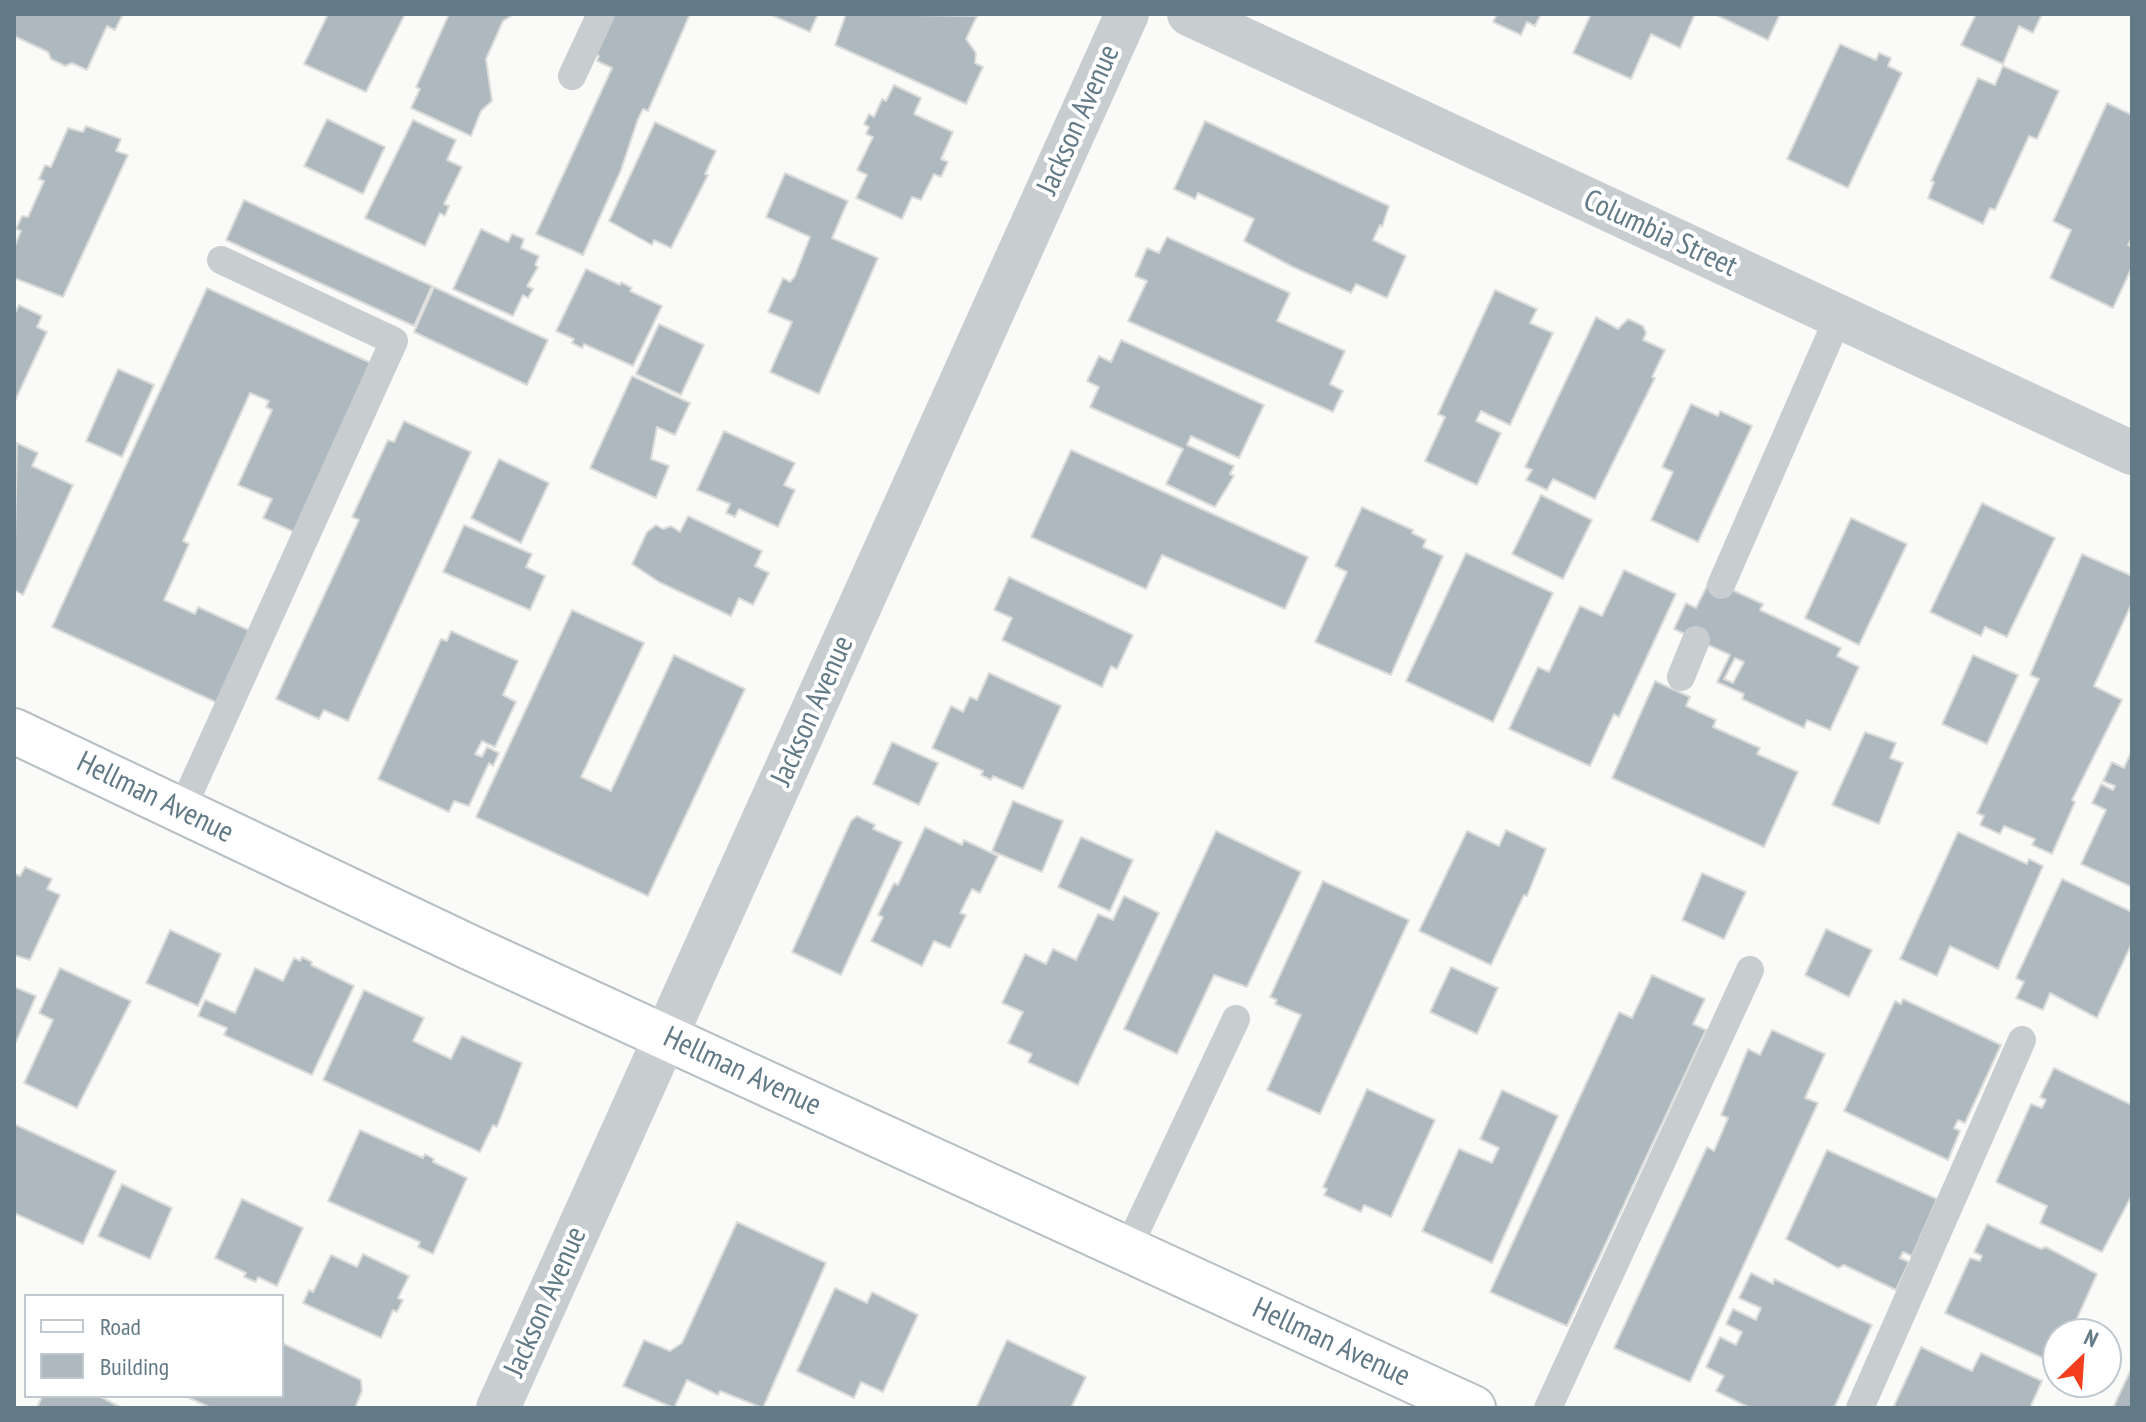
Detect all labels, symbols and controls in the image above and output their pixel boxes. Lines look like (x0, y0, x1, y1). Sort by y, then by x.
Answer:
street label: Jackson Avenue (1030, 40, 1128, 200)
street label: Columbia Street (1577, 183, 1743, 285)
street label: Jackson Avenue (764, 631, 862, 791)
street label: Hellman Avenue (71, 745, 239, 851)
street label: Hellman Avenue (658, 1020, 826, 1124)
street label: Jackson Avenue (497, 1222, 595, 1382)
street label: Hellman Avenue (1247, 1291, 1415, 1395)
legend (24, 1294, 284, 1398)
text: Road (100, 1311, 141, 1342)
north arrow (2042, 1318, 2122, 1398)
text: N (2080, 1323, 2103, 1353)
text: Building (100, 1351, 169, 1382)

